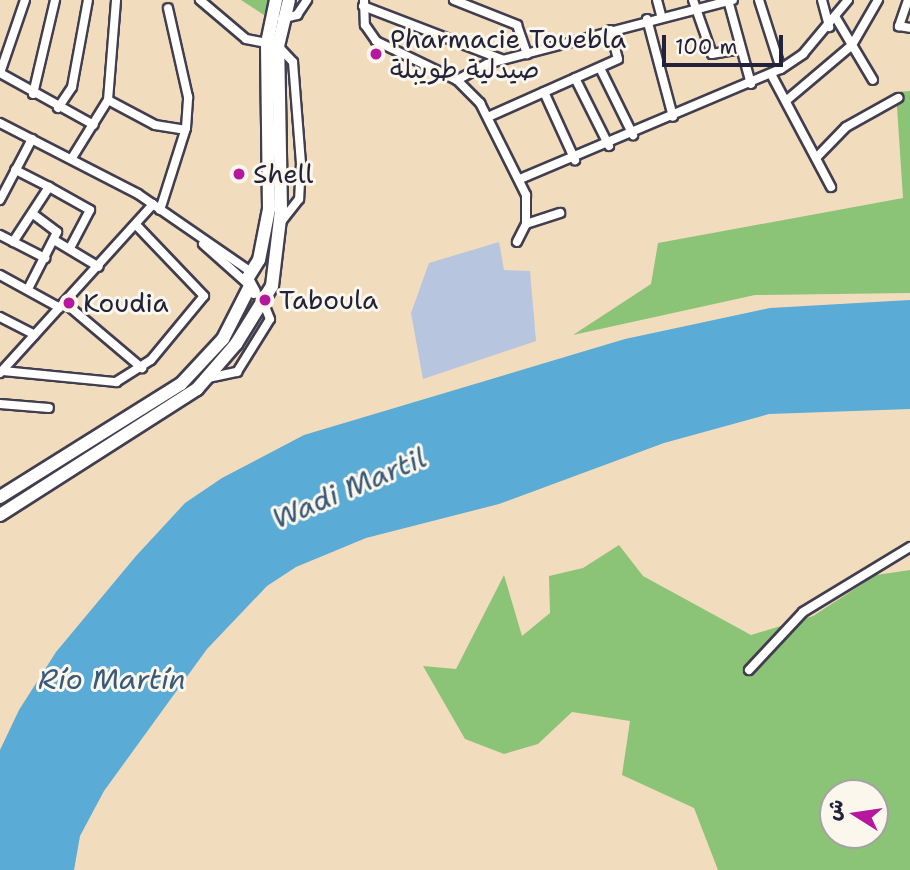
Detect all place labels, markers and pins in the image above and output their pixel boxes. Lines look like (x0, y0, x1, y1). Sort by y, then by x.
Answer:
place label: Pharmacie Touebla صيدلية طويبلة (390, 23, 626, 84)
marker: Pharmacie Touebla صيدلية طويبلة (368, 46, 384, 62)
place label: Shell (253, 158, 313, 190)
marker: Shell (231, 166, 247, 182)
place label: Taboula (279, 284, 378, 316)
place label: Koudia (83, 287, 169, 319)
marker: Taboula (257, 292, 273, 308)
marker: Koudia (61, 295, 77, 311)

